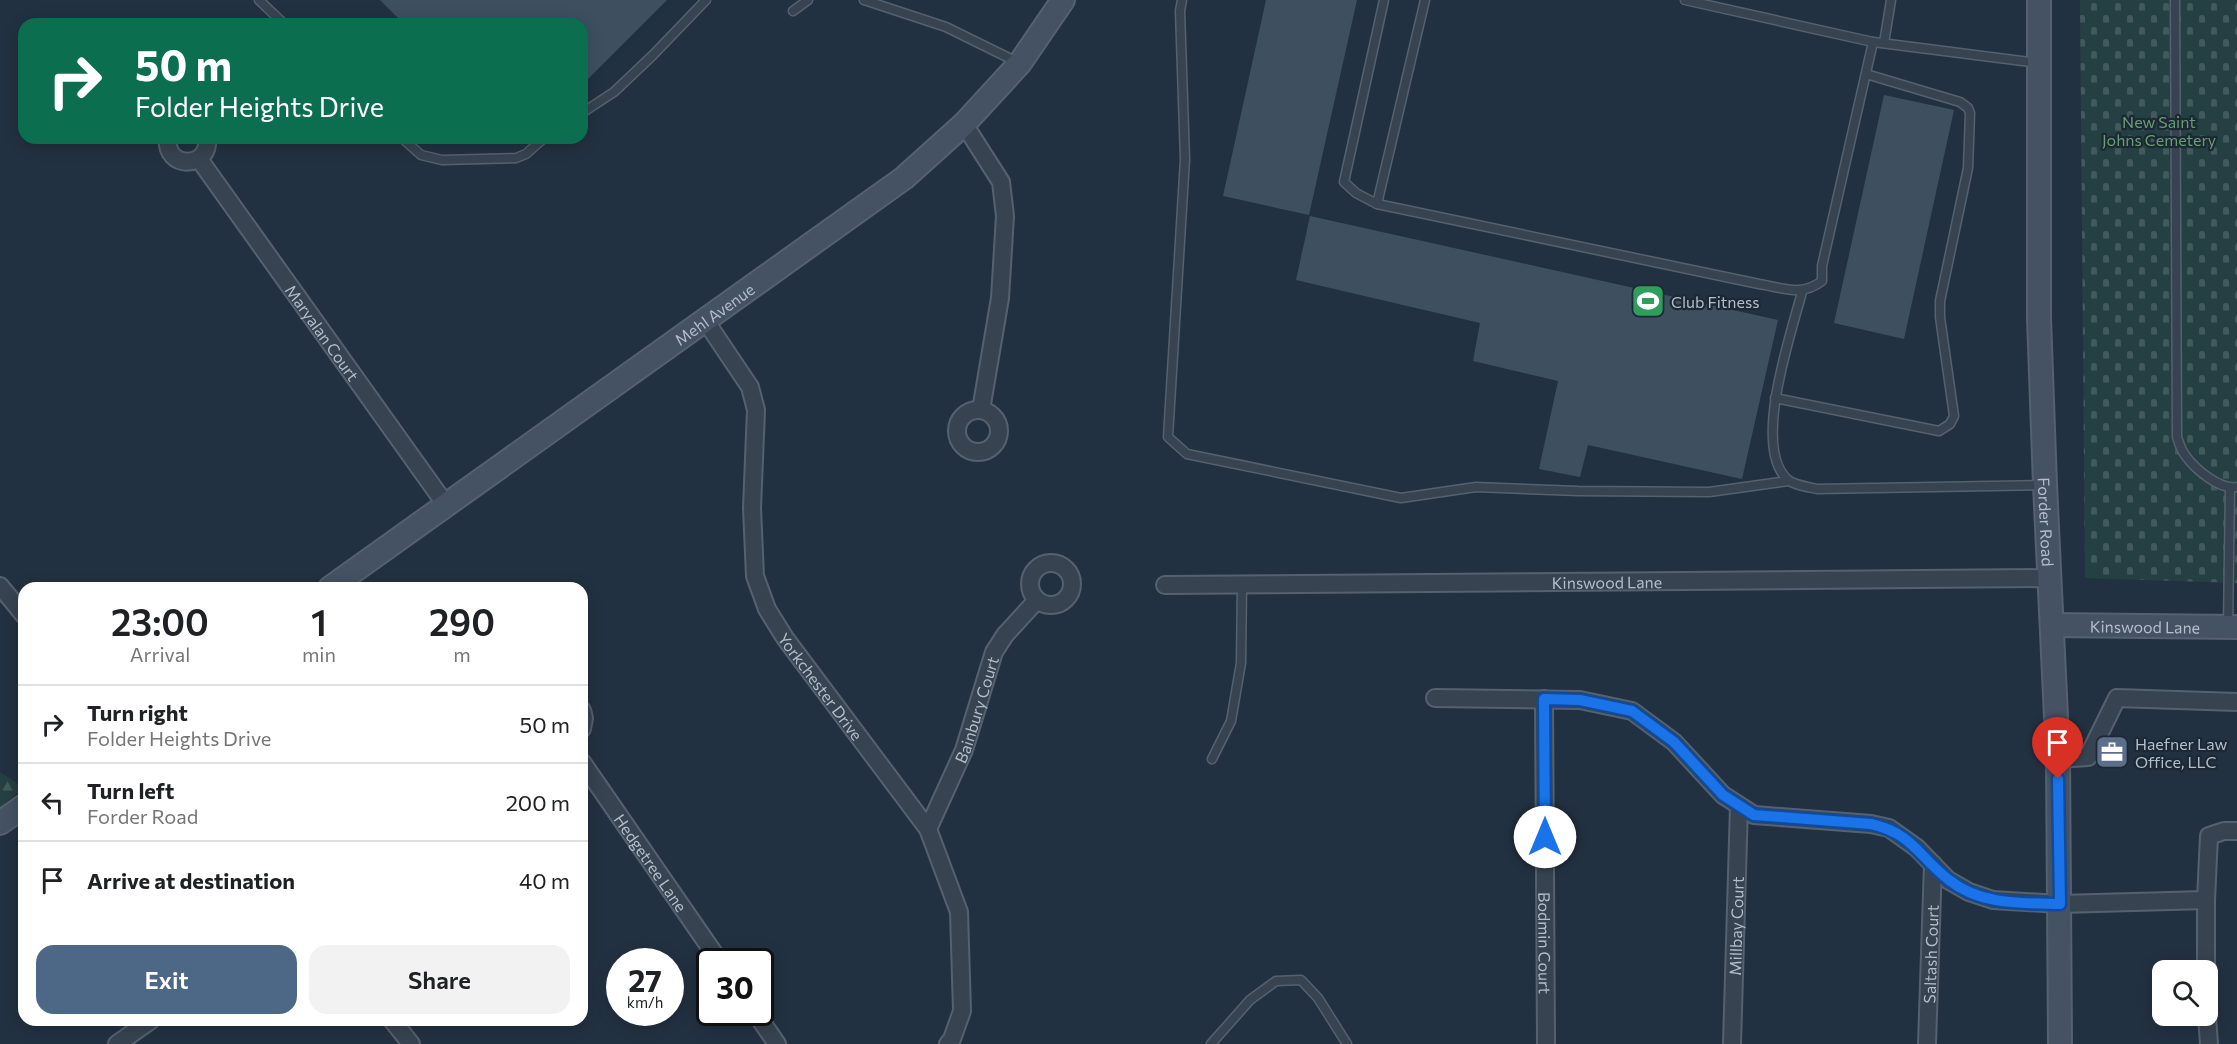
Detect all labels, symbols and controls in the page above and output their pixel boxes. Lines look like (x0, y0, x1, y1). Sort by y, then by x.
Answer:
text: 50 m (135, 38, 232, 90)
icon: right (36, 42, 114, 120)
text: Folder Heights Drive (135, 90, 384, 123)
park label: New Saint Johns Cemetery (2102, 112, 2216, 149)
street label: Mehl Avenue (671, 279, 758, 349)
street label: Maryalan Court (282, 281, 364, 384)
sports icon: Club Fitness (1630, 283, 1666, 319)
place label: Club Fitness (1671, 292, 1759, 311)
street label: Forder Road (2035, 477, 2058, 567)
street label: Kinswood Lane (1552, 572, 1662, 591)
text: 23:00 (111, 599, 209, 643)
text: 1 (311, 599, 327, 643)
text: 290 (429, 599, 495, 643)
street label: Kinswood Lane (2090, 616, 2200, 636)
street label: Yorkchester Drive (775, 629, 867, 744)
text: Arrival (130, 642, 190, 666)
text: min (302, 642, 336, 666)
text: m (453, 642, 471, 666)
street label: Bainbury Court (950, 654, 1002, 766)
text: Turn right (87, 699, 188, 726)
icon: right (36, 708, 69, 741)
text: 50 m (520, 711, 570, 738)
pin (2032, 717, 2083, 779)
text: Folder Heights Drive (87, 726, 271, 750)
icon: arrive (2041, 726, 2074, 759)
office icon: Haefner Law Office, LLC (2094, 734, 2130, 770)
place label: Haefner Law Office, LLC (2135, 734, 2227, 771)
text: Turn left (87, 777, 174, 804)
icon: left (36, 786, 69, 819)
text: 200 m (506, 789, 570, 816)
text: Forder Road (87, 804, 198, 828)
position arrow (1513, 805, 1577, 869)
street label: Hedgetree Lane (611, 810, 692, 915)
icon: arrive (36, 864, 69, 897)
text: Arrive at destination (87, 867, 295, 894)
text: 40 m (519, 867, 570, 894)
street label: Millbay Court (1725, 876, 1746, 976)
street label: Bodmin Court (1536, 892, 1555, 994)
street label: Saltash Court (1919, 904, 1941, 1004)
button: Exit (36, 945, 297, 1014)
button: Share (309, 945, 570, 1014)
speed limit sign: 30 (696, 948, 774, 1026)
map controls (2152, 960, 2218, 1026)
button: search (2152, 960, 2218, 1026)
text: 27 (628, 961, 662, 998)
text: km/h (627, 993, 663, 1011)

